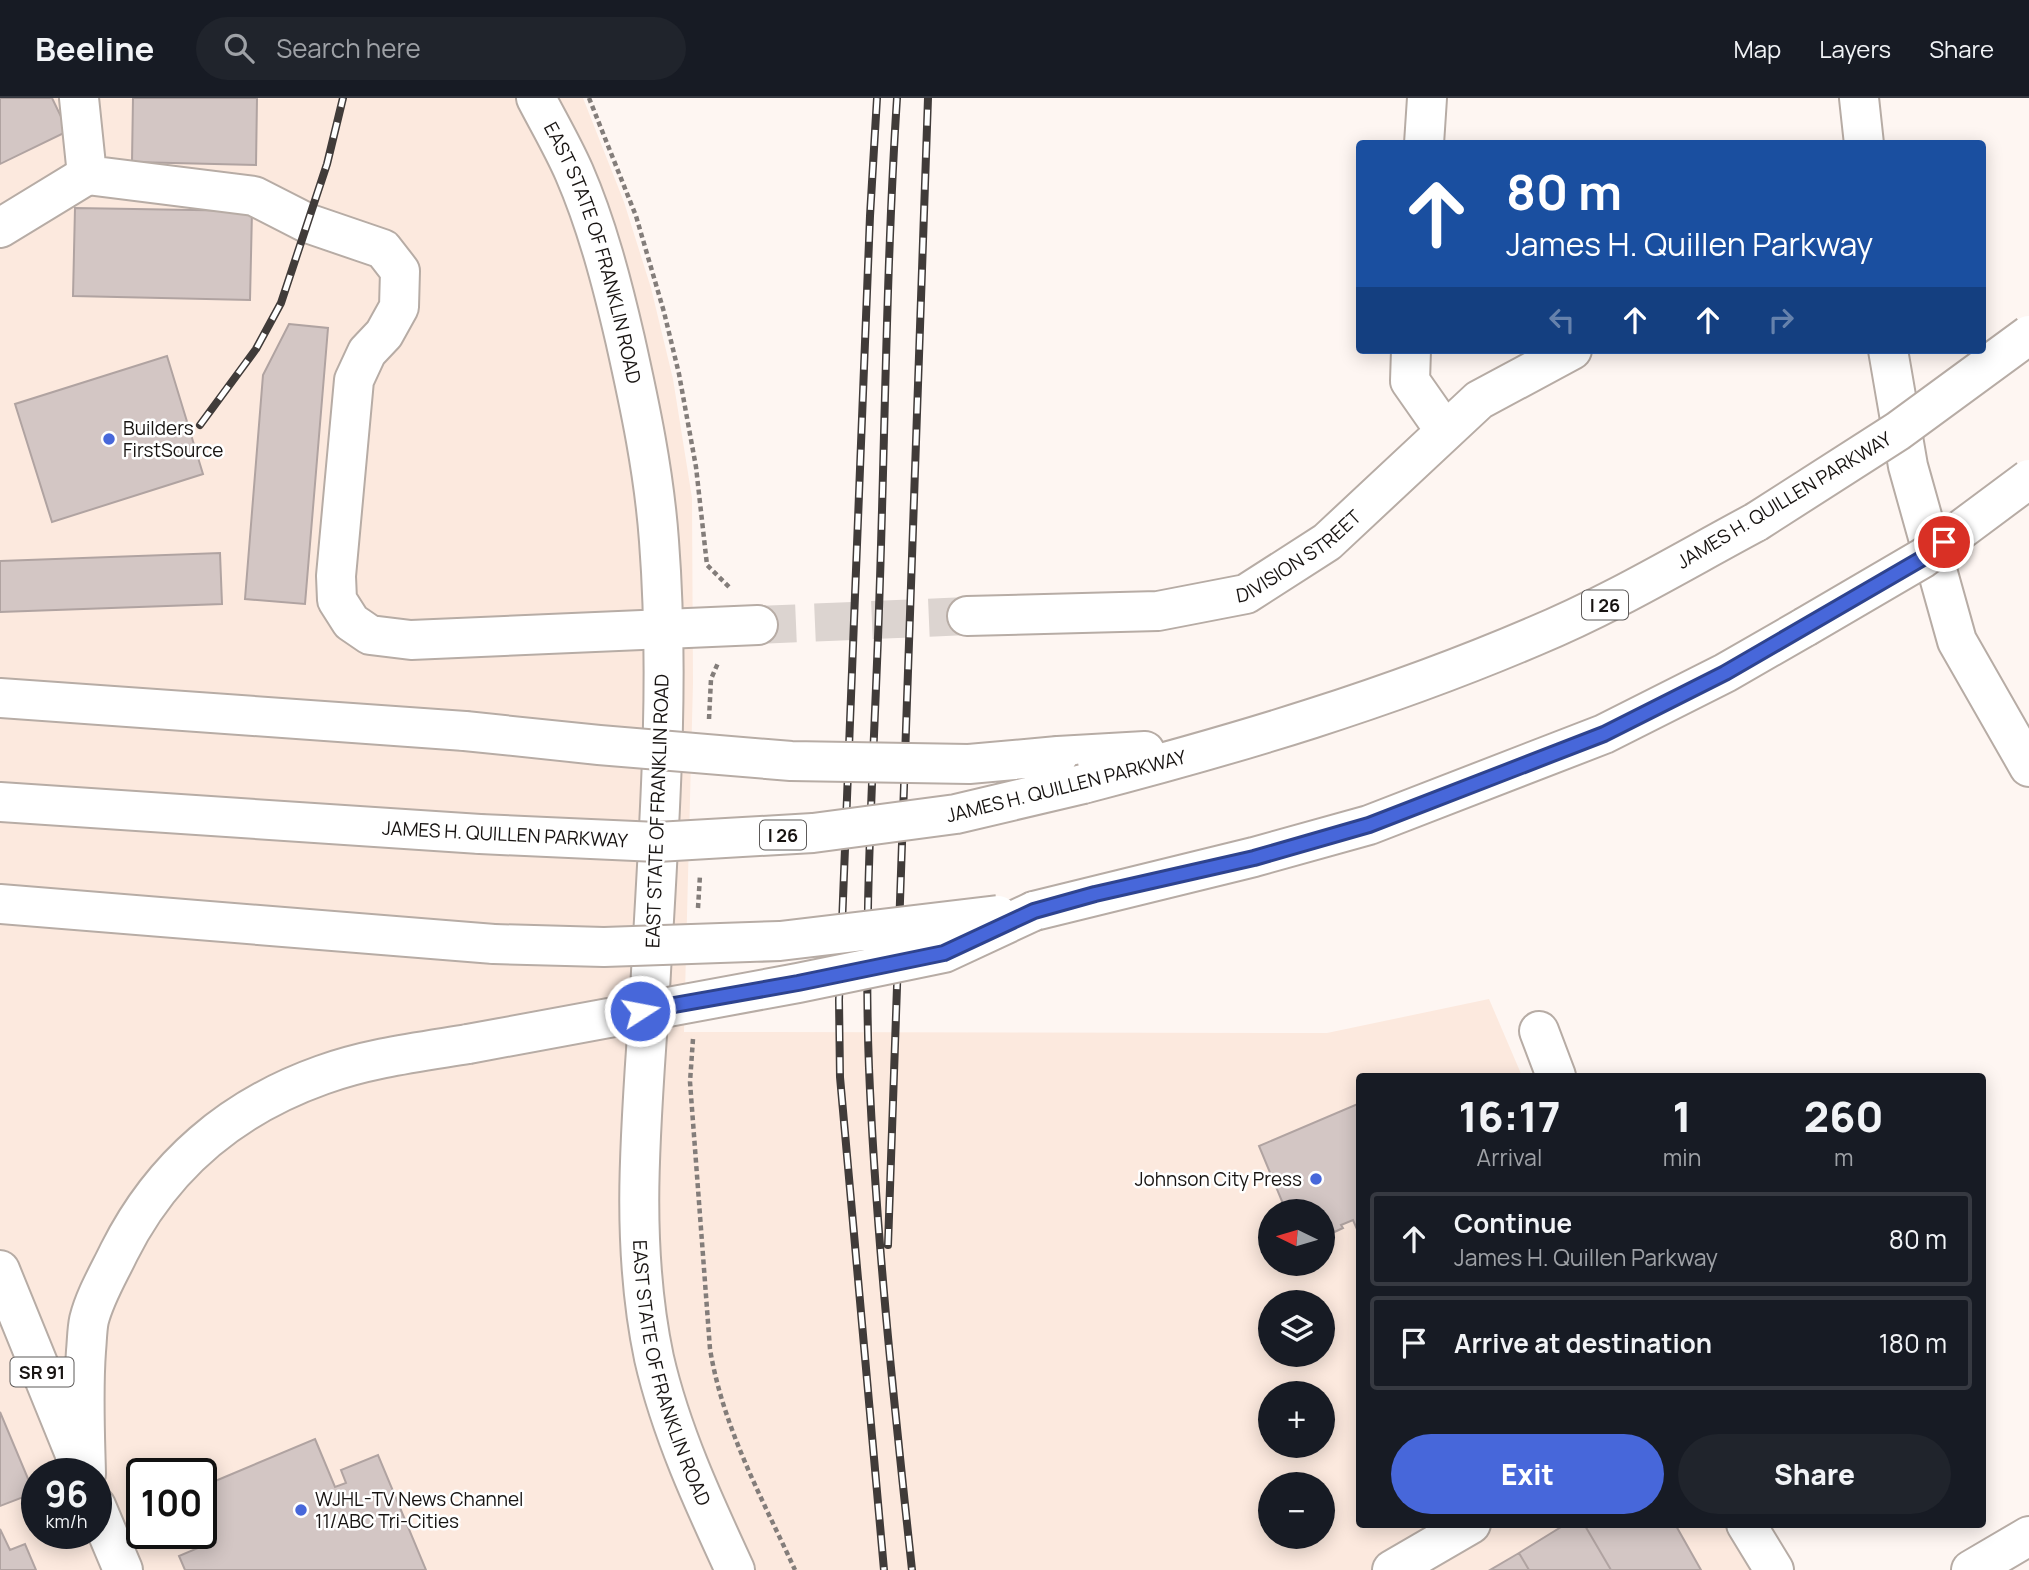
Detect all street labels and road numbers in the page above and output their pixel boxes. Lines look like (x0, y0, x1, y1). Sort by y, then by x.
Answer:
street label: EAST STATE OF FRANKLIN ROAD (538, 117, 647, 386)
street label: JAMES H. QUILLEN PARKWAY (1672, 425, 1897, 575)
street label: DIVISION STREET (1234, 503, 1367, 609)
road number: I 26 (1582, 590, 1628, 620)
street label: EAST STATE OF FRANKLIN ROAD (639, 673, 675, 949)
street label: JAMES H. QUILLEN PARKWAY (943, 744, 1189, 828)
street label: JAMES H. QUILLEN PARKWAY (381, 815, 629, 853)
road number: I 26 (760, 820, 806, 850)
street label: EAST STATE OF FRANKLIN ROAD (627, 1239, 717, 1510)
road number: SR 91 (10, 1358, 74, 1386)

